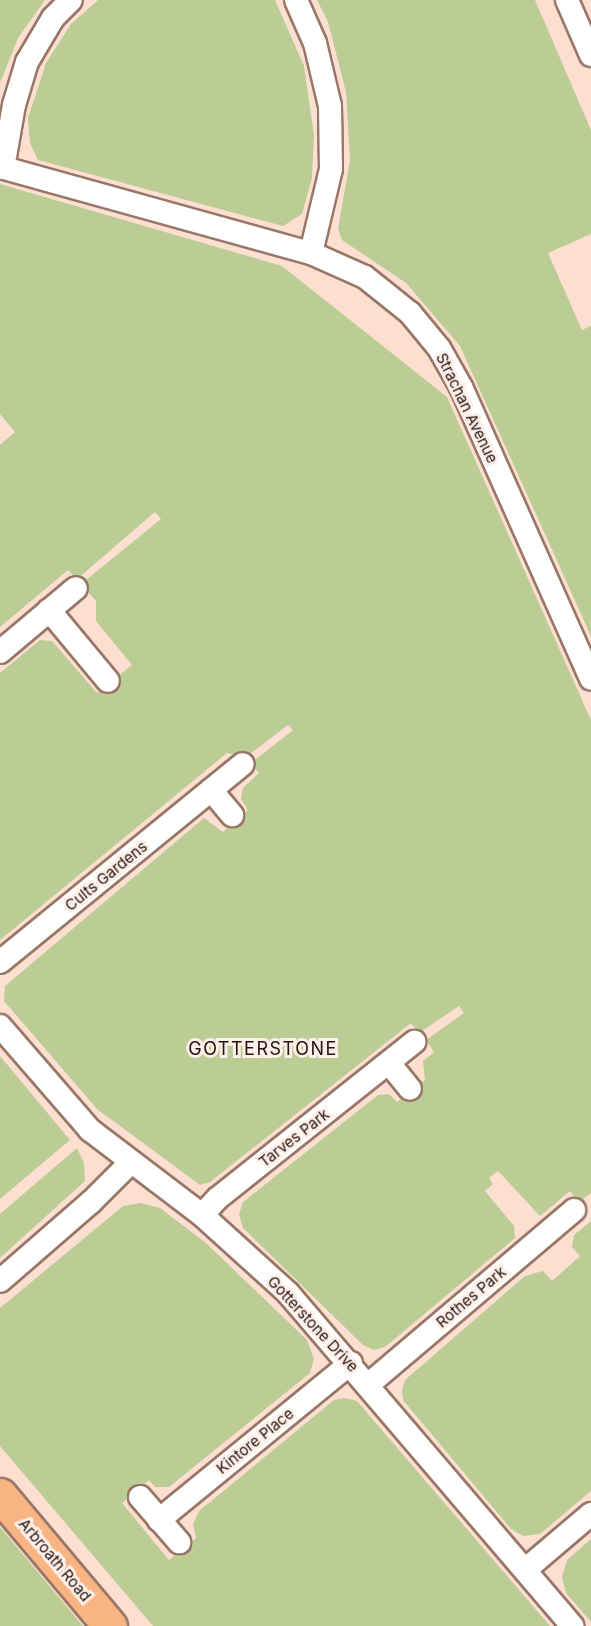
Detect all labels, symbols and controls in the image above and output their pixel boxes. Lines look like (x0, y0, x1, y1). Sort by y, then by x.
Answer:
street label: Strachan Avenue (433, 350, 501, 466)
street label: Cults Gardens (61, 837, 151, 915)
district label: GOTTERSTONE (188, 1038, 338, 1060)
street label: Tarves Park (255, 1105, 333, 1171)
street label: Rothes Park (433, 1263, 509, 1331)
street label: Gotterstone Drive (264, 1272, 362, 1376)
street label: Kintore Place (213, 1404, 297, 1478)
street label: Arbroath Road (15, 1515, 95, 1605)

